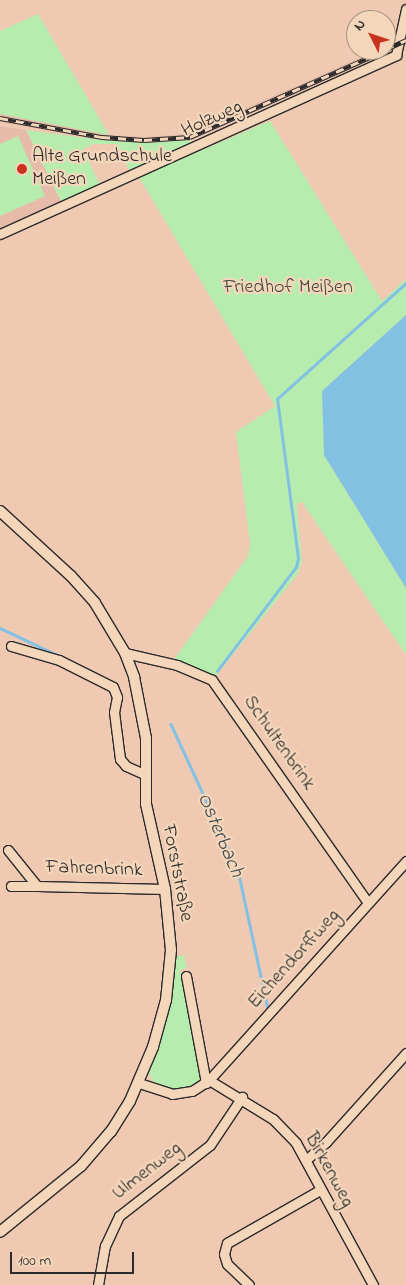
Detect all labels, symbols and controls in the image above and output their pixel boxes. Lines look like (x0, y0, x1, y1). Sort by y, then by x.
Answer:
north arrow (346, 10, 396, 60)
text: N (349, 15, 371, 36)
street label: Holzweg (178, 95, 246, 143)
place label: Alte Grundschule Meißen (32, 145, 172, 192)
marker: Alte Grundschule Meißen (16, 163, 28, 175)
park label: Friedhof Meißen (223, 275, 353, 299)
street label: Schultenbrink (237, 691, 321, 795)
water label: Osterbach (191, 789, 249, 881)
street label: Forststraße (156, 823, 198, 923)
street label: Fahrenbrink (45, 855, 143, 883)
street label: Eichendorffweg (243, 904, 345, 1014)
street label: Birkenweg (299, 1128, 359, 1212)
street label: Ulmenweg (108, 1136, 186, 1206)
scale bar (12, 1242, 136, 1274)
text: 100 m (18, 1250, 51, 1272)

